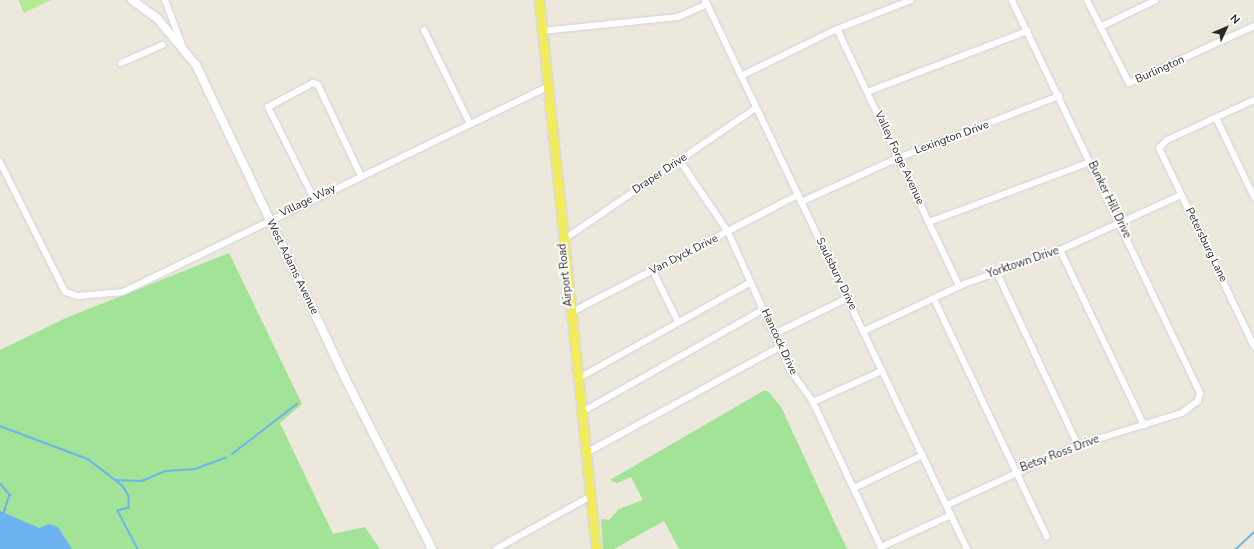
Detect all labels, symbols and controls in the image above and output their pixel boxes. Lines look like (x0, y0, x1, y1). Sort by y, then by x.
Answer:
north arrow (1206, 8, 1246, 48)
text: N (1227, 11, 1243, 27)
street label: Burlington (1133, 53, 1187, 87)
street label: Valley Forge Avenue (871, 109, 927, 207)
street label: Lexington Drive (913, 118, 991, 158)
street label: Draper Drive (630, 151, 690, 197)
street label: Bunker Hill Drive (1085, 159, 1133, 241)
street label: Village Way (278, 182, 338, 220)
street label: Petersburg Lane (1182, 206, 1230, 284)
street label: West Adams Avenue (263, 217, 321, 317)
street label: Van Dyck Drive (648, 232, 720, 278)
street label: Saulsbury Drive (813, 236, 859, 312)
street label: Airport Road (556, 243, 576, 307)
street label: Yorktown Drive (985, 244, 1061, 282)
street label: Hancock Drive (758, 307, 800, 377)
street label: Betsy Ross Drive (1019, 433, 1101, 475)

